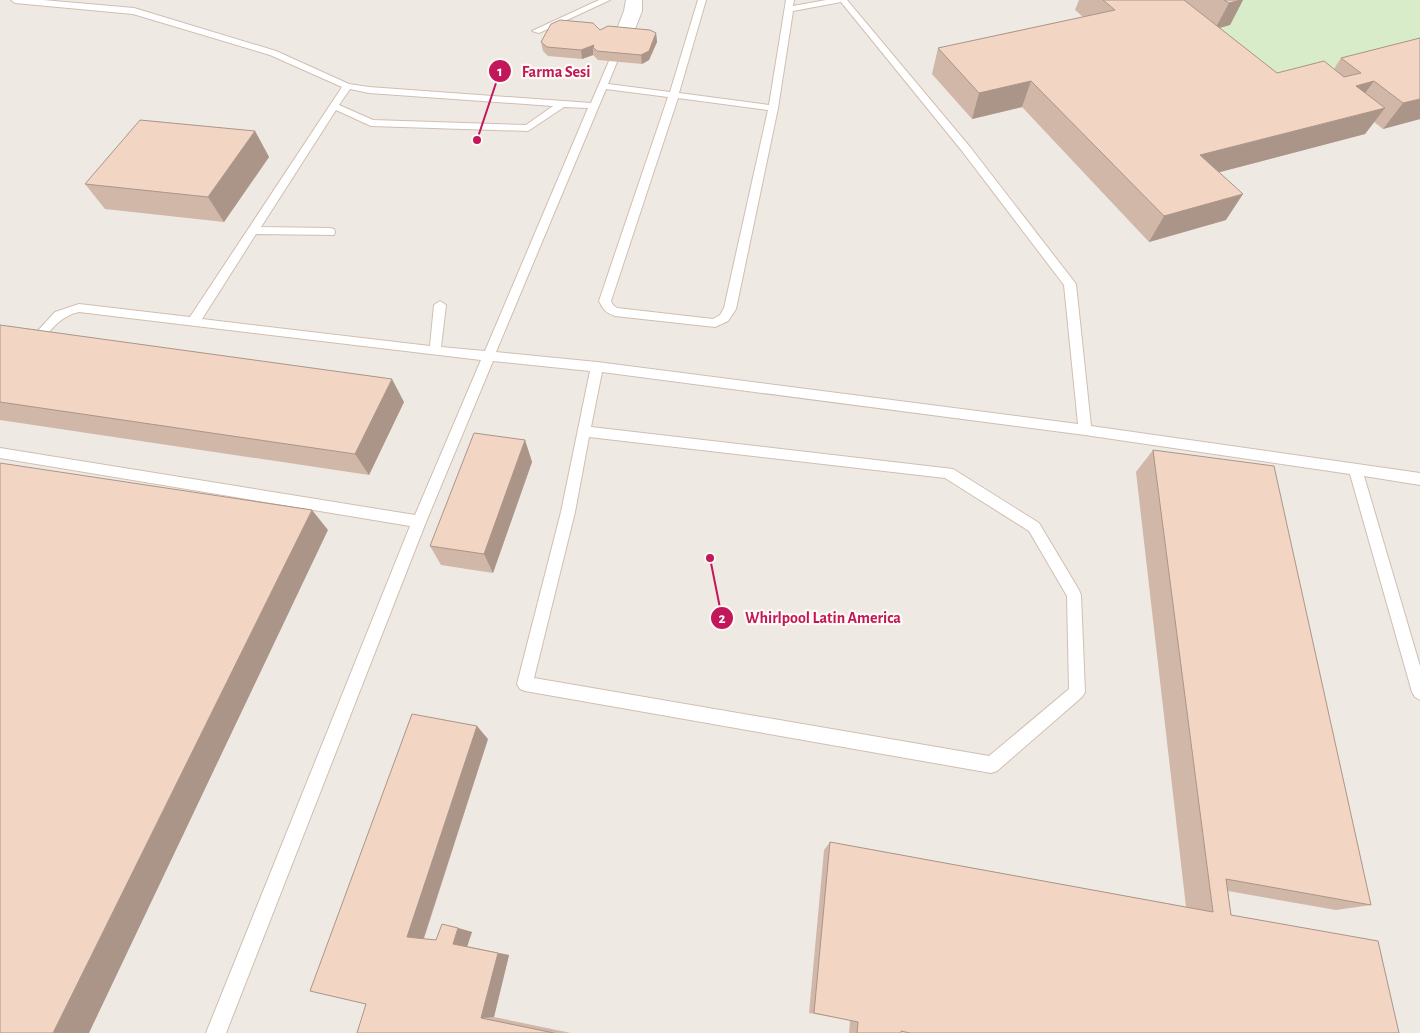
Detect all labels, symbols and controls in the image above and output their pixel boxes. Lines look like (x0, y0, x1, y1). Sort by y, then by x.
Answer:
callout: Farma Sesi (487, 56, 601, 87)
text: 1 (497, 64, 503, 79)
text: Farma Sesi (522, 64, 590, 80)
callout: Whirlpool Latin America (710, 602, 911, 633)
text: Whirlpool Latin America (745, 610, 901, 626)
text: 2 (718, 611, 726, 626)

